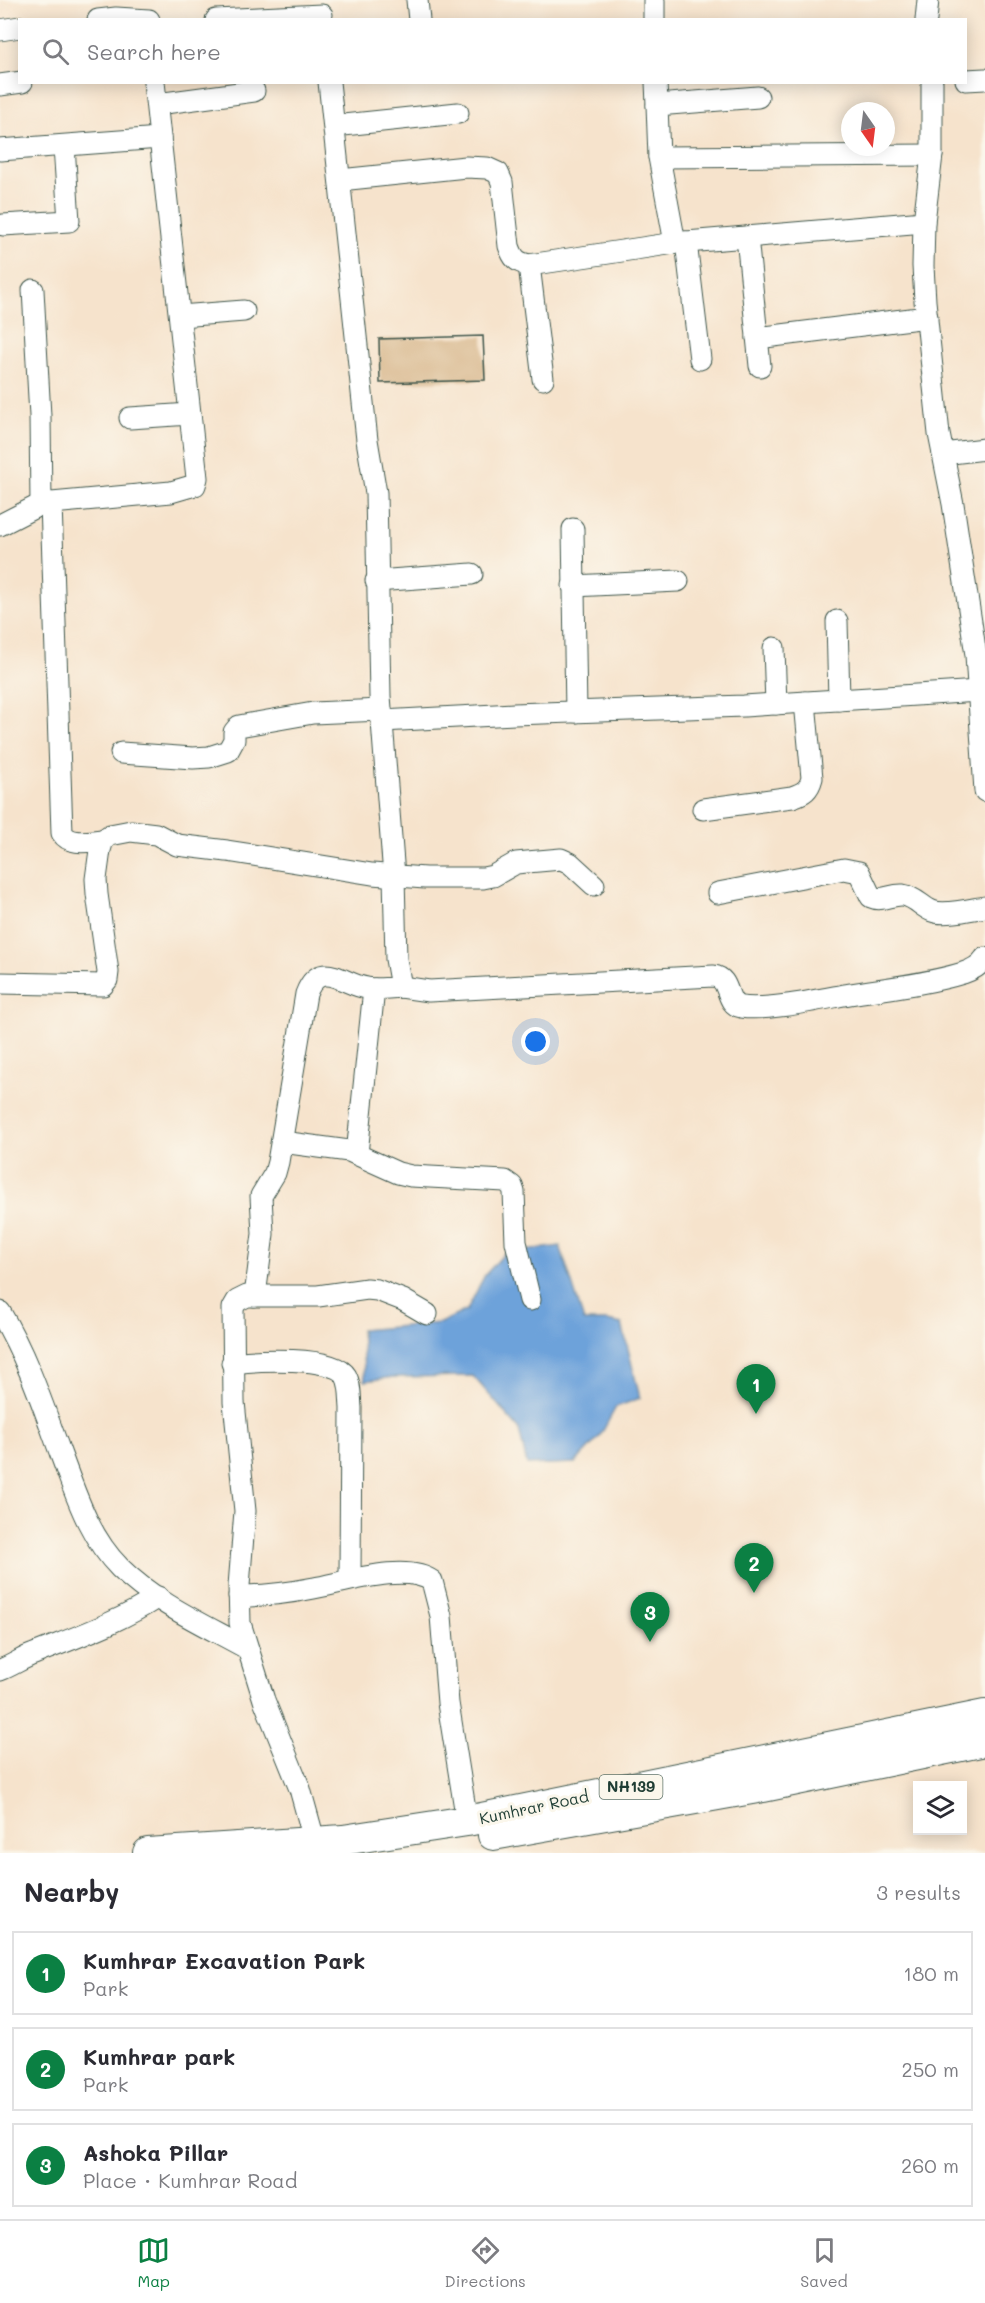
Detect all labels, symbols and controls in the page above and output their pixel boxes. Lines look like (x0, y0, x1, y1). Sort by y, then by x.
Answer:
search box (18, 18, 967, 84)
icon: search (39, 35, 72, 68)
text: Search here (87, 37, 221, 66)
north arrow (841, 102, 895, 156)
your location (521, 1027, 550, 1056)
pin: 1 (736, 1364, 776, 1414)
pin: 2 (734, 1544, 774, 1593)
pin: 3 (630, 1592, 670, 1642)
road number: NH139 (600, 1775, 662, 1799)
map controls (913, 1781, 967, 1835)
button: layers (913, 1781, 967, 1835)
street label: Kumhrar Road (477, 1785, 590, 1828)
text: Nearby (24, 1875, 119, 1909)
text: 3 results (876, 1879, 961, 1905)
text: Kumhrar Excavation Park (83, 1946, 365, 1975)
text: 1 (41, 1960, 50, 1986)
text: 180 m (903, 1960, 959, 1986)
text: Park (83, 1975, 128, 2001)
text: Kumhrar park (83, 2042, 235, 2071)
text: 2 (40, 2056, 51, 2082)
text: 250 m (902, 2056, 959, 2082)
text: Park (83, 2071, 128, 2097)
text: Ashoka Pillar (83, 2138, 228, 2167)
text: 3 (40, 2152, 52, 2178)
text: 260 m (901, 2152, 959, 2178)
text: Place · Kumhrar Road (83, 2167, 297, 2193)
tab: Map (137, 2234, 170, 2291)
tab: Directions (445, 2234, 526, 2291)
tab: Saved (800, 2234, 848, 2291)

